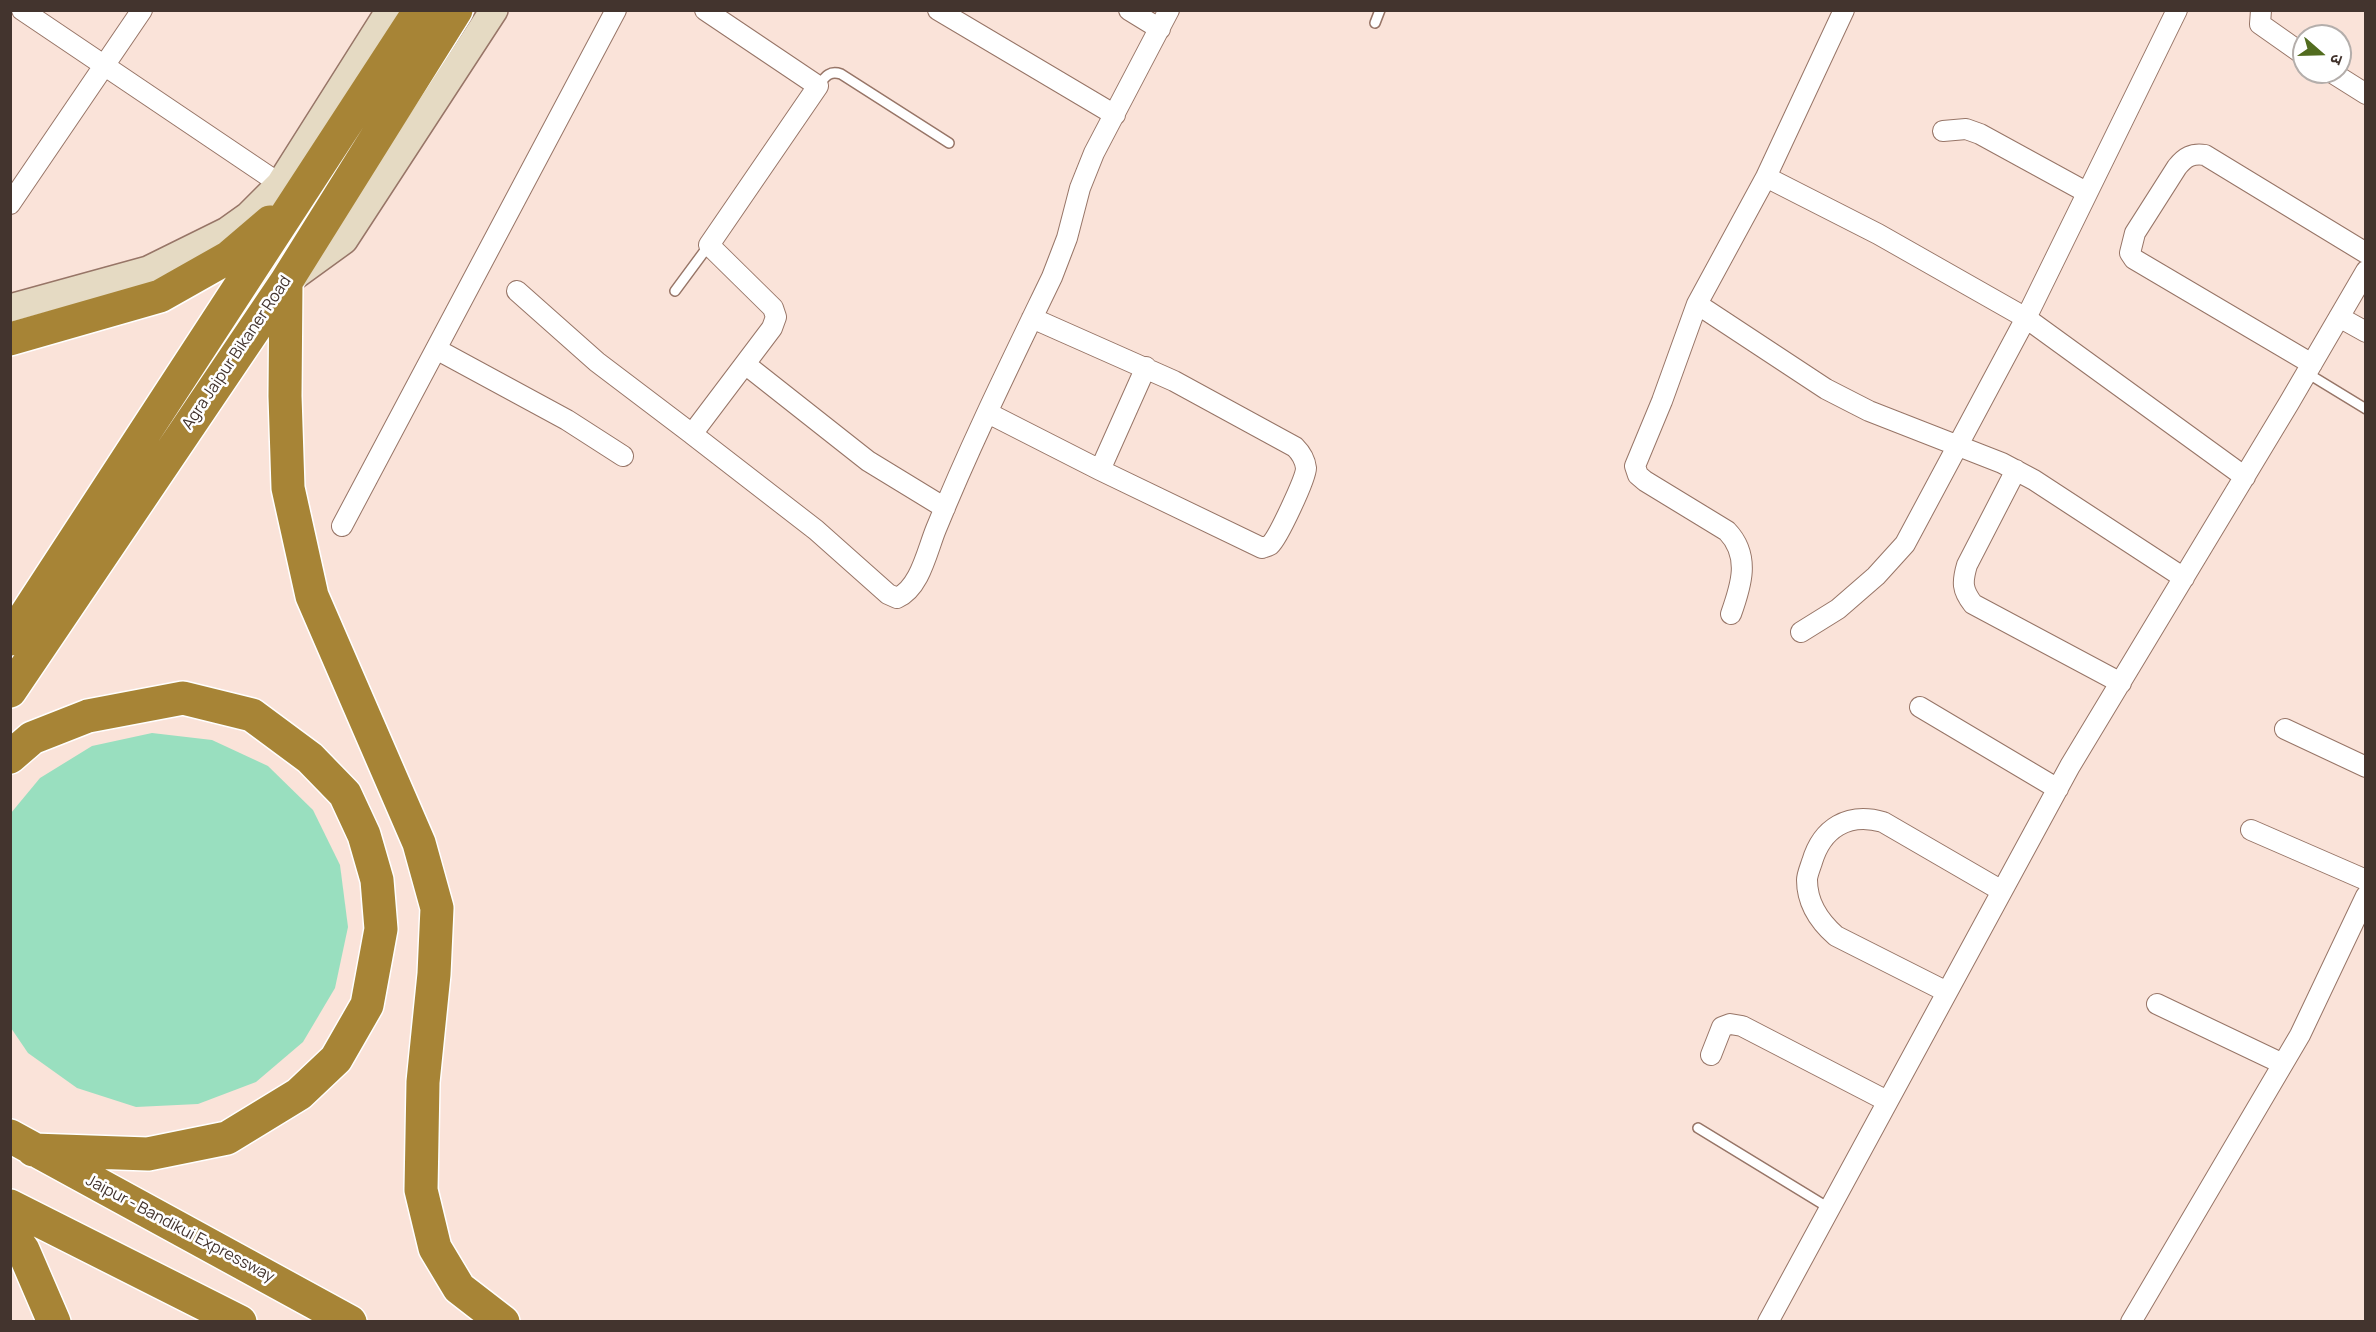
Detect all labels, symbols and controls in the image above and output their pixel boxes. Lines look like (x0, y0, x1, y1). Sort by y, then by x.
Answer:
north arrow (2292, 24, 2352, 84)
text: उ (2325, 51, 2349, 68)
street label: Agra Jaipur Bikaner Road (178, 273, 296, 433)
street label: Jaipur - Bandikui Expressway (82, 1171, 278, 1287)

